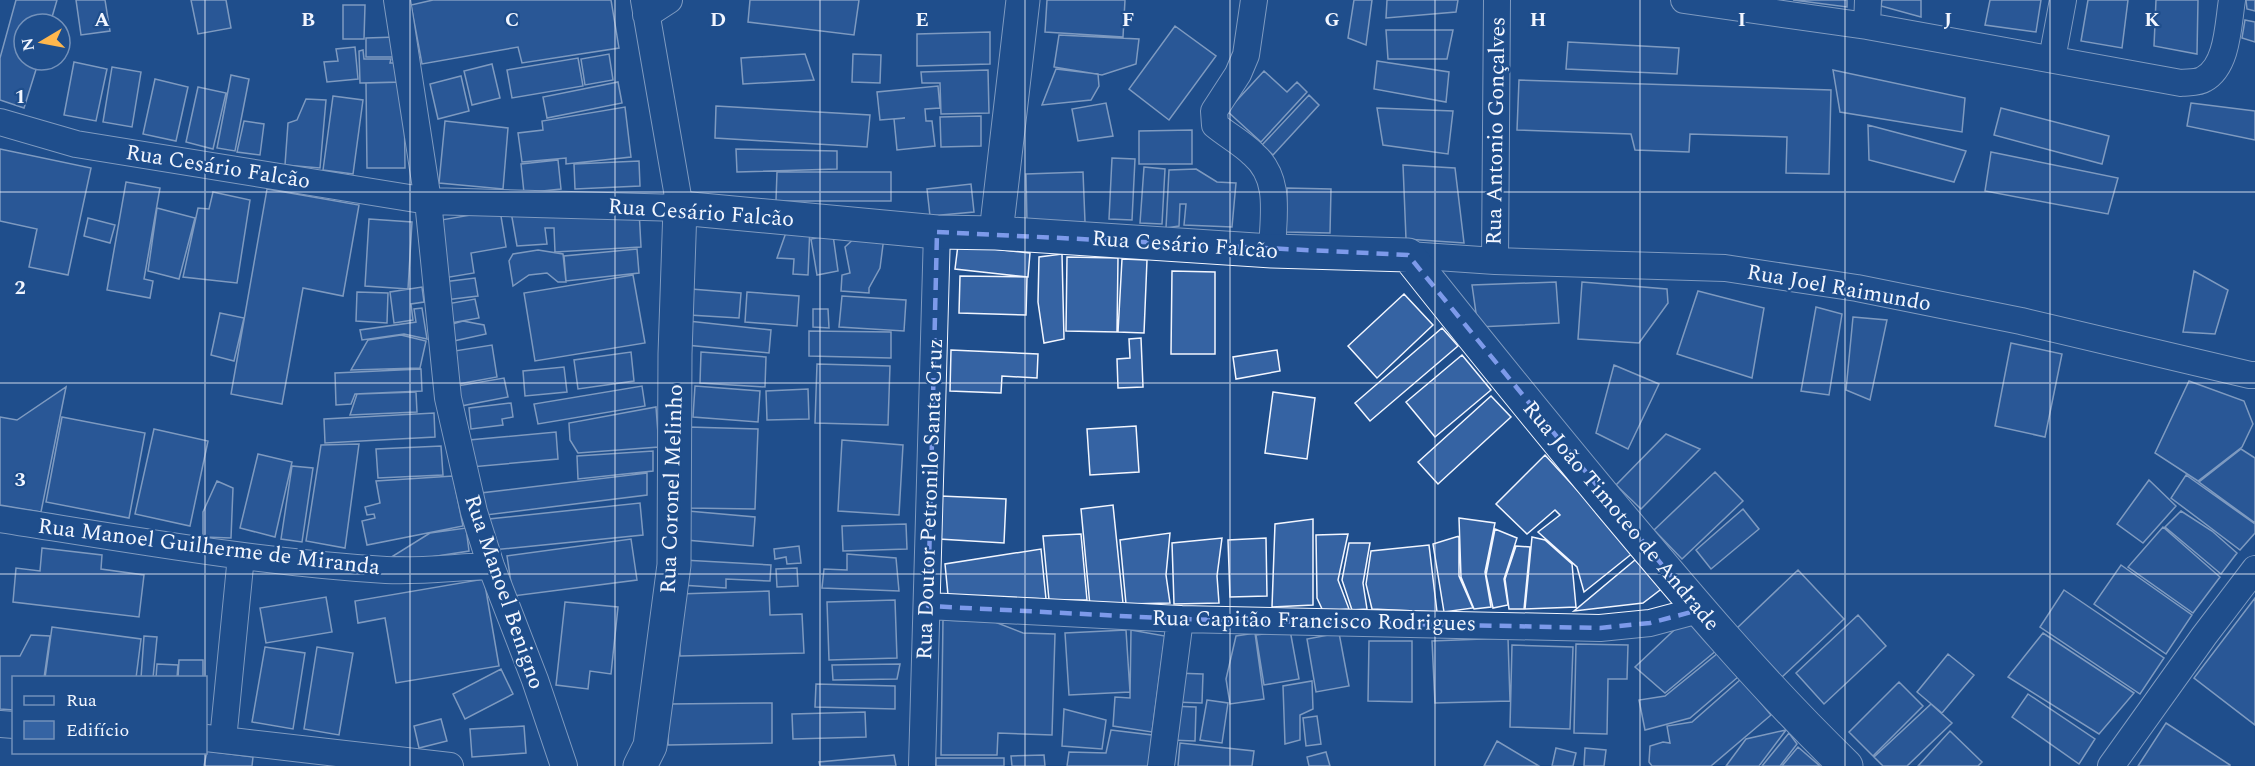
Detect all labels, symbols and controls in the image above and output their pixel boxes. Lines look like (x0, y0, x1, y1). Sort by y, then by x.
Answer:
text: A (94, 5, 110, 35)
text: B (301, 5, 315, 35)
text: C (505, 5, 519, 35)
text: D (710, 5, 726, 35)
text: E (915, 5, 929, 35)
text: F (1122, 5, 1134, 35)
text: G (1324, 5, 1340, 35)
text: H (1530, 5, 1546, 35)
text: I (1738, 5, 1746, 35)
text: J (1944, 5, 1952, 35)
text: K (2144, 5, 2160, 35)
north arrow (12, 12, 72, 72)
street label: Rua Antonio Gonçalves (1478, 16, 1514, 246)
text: N (15, 36, 41, 53)
text: 1 (14, 82, 26, 112)
street label: Rua Cesário Falcão (123, 136, 313, 198)
street label: Rua Cesário Falcão (607, 190, 795, 236)
street label: Rua Cesário Falcão (1091, 222, 1279, 268)
street label: Rua Joel Raimundo (1744, 256, 1934, 320)
text: 2 (14, 273, 26, 303)
street label: Rua Doutor Petronilo Santa Cruz (908, 338, 952, 660)
street label: Rua Coronel Melinho (652, 384, 692, 594)
street label: Rua João Timoteo de Andrade (1514, 393, 1728, 639)
text: 3 (14, 465, 26, 495)
street label: Rua Manoel Benigno (455, 490, 553, 694)
street label: Rua Manoel Guilherme de Miranda (36, 510, 382, 584)
street label: Rua Capitão Francisco Rodrigues (1152, 602, 1476, 640)
legend (12, 676, 207, 754)
text: Rua (66, 687, 97, 714)
text: Edifício (66, 717, 129, 744)

